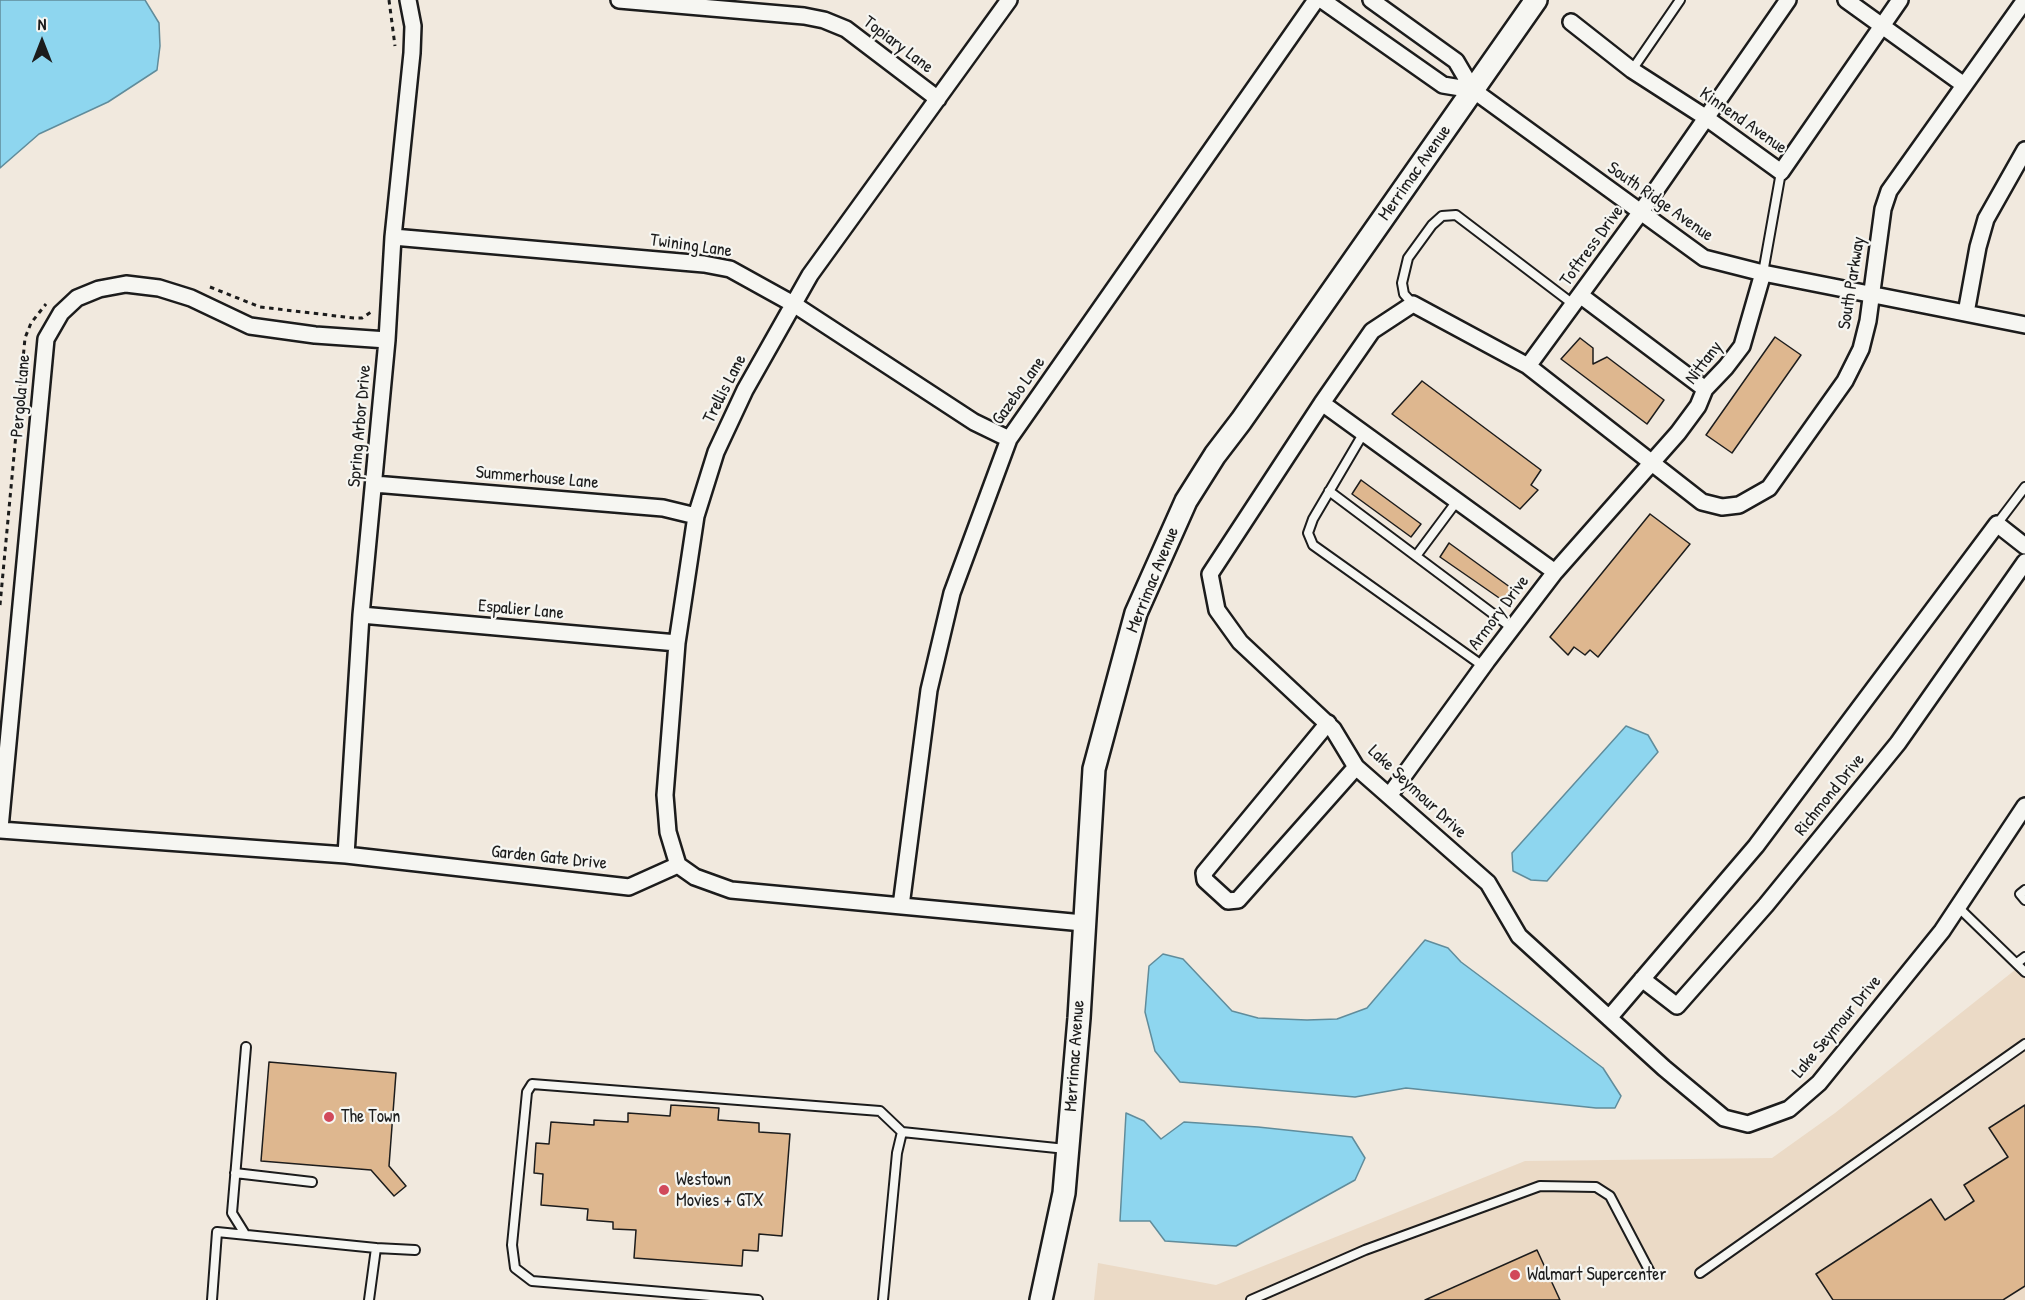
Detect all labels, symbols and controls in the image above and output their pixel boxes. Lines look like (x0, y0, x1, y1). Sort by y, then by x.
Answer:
north arrow (12, 12, 72, 72)
street label: Topiary Lane (859, 12, 937, 78)
text: N (38, 13, 46, 35)
street label: Kinnend Avenue (1695, 83, 1791, 159)
street label: Merrimac Avenue (1374, 121, 1456, 225)
street label: South Ridge Avenue (1603, 157, 1717, 247)
street label: Toftress Drive (1556, 202, 1628, 290)
street label: Twining Lane (649, 230, 733, 262)
street label: South Parkway (1834, 235, 1870, 331)
street label: Nittany (1681, 337, 1727, 389)
street label: Trellis Lane (698, 351, 752, 427)
street label: Gazebo Lane (988, 353, 1050, 429)
street label: Pergola Lane (7, 354, 35, 438)
street label: Spring Arbor Drive (344, 364, 376, 488)
street label: Summerhouse Lane (475, 462, 599, 494)
street label: Merrimac Avenue (1122, 524, 1184, 636)
street label: Armory Drive (1464, 571, 1534, 655)
street label: Espalier Lane (477, 596, 565, 624)
street label: Lake Seymour Drive (1363, 741, 1471, 843)
street label: Richmond Drive (1790, 750, 1870, 840)
street label: Garden Gate Drive (490, 841, 608, 875)
street label: Lake Seymour Drive (1788, 971, 1886, 1083)
street label: Merrimac Avenue (1060, 999, 1090, 1113)
place label: The Town (341, 1106, 400, 1128)
marker: The Town (322, 1110, 336, 1124)
place label: Westown Movies + GTX (676, 1169, 764, 1212)
marker: Westown Movies + GTX (657, 1183, 671, 1197)
place label: Walmart Supercenter (1527, 1264, 1666, 1286)
marker: Walmart Supercenter (1508, 1268, 1522, 1282)

